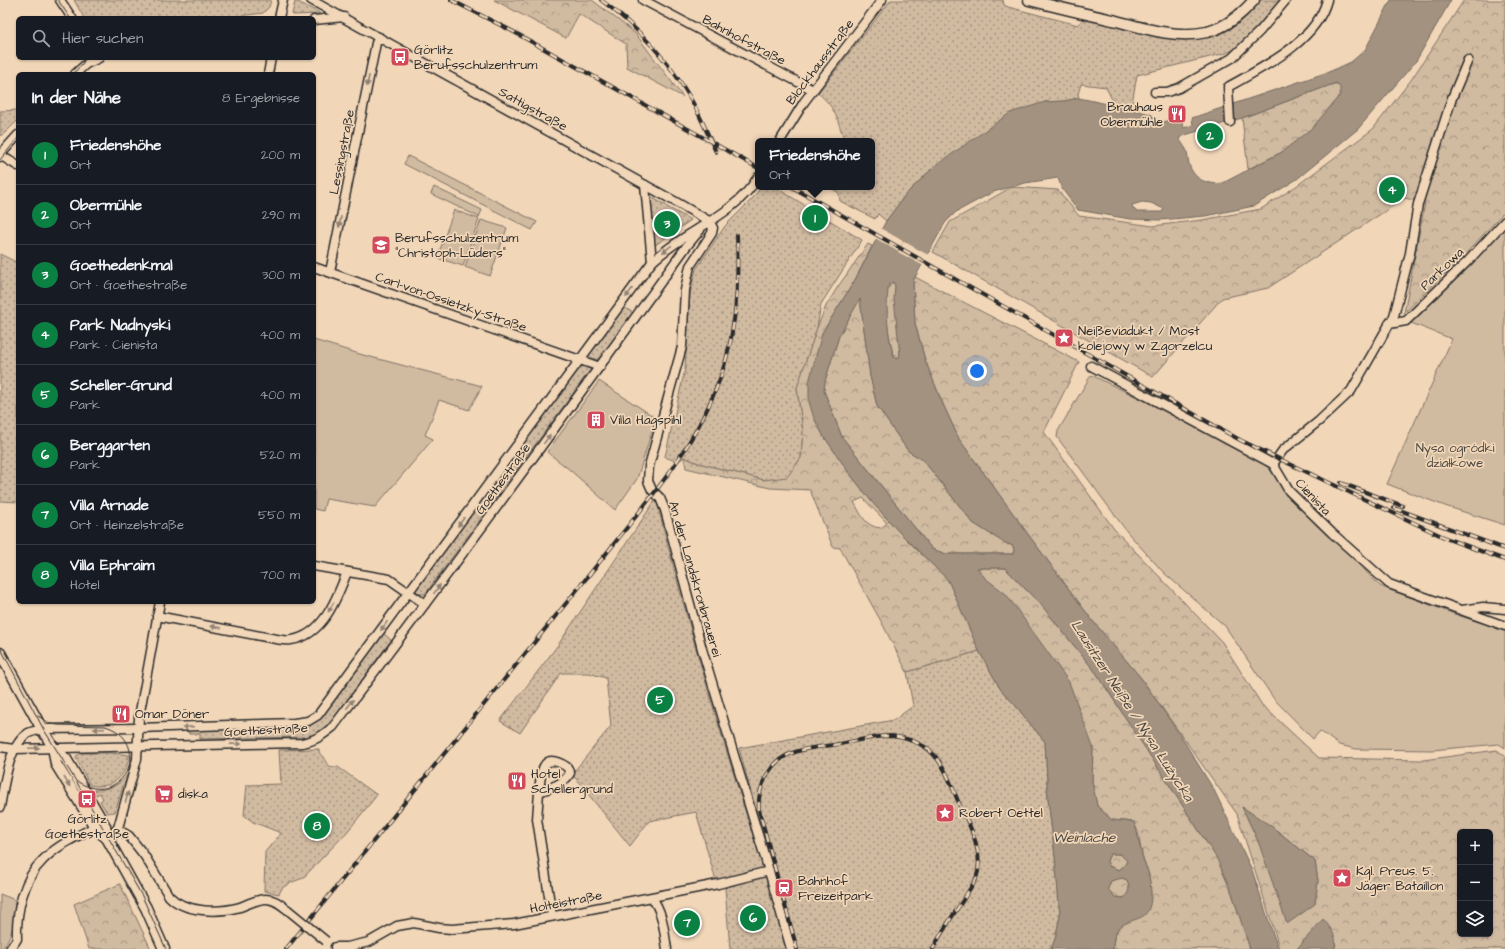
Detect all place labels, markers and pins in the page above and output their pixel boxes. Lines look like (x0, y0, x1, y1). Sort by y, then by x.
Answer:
place label: Görlitz Berufsschulzentrum (414, 41, 538, 74)
bus stop icon: Görlitz Berufsschulzentrum (389, 46, 411, 68)
place label: Brauhaus Obermühle (1101, 98, 1163, 131)
restaurant icon: Brauhaus Obermühle (1166, 103, 1188, 125)
pin: 2 (1197, 121, 1223, 151)
pin: 4 (1379, 175, 1405, 205)
pin: 1 (802, 203, 828, 233)
pin: 3 (654, 209, 680, 239)
place label: Berufsschulzentrum "Christoph-Lüders" (395, 229, 519, 262)
school or university icon: Berufsschulzentrum "Christoph-Lüders" (370, 234, 392, 256)
place label: Neißeviadukt / Most kolejowy w Zgorzelcu (1078, 322, 1213, 356)
place icon: Neißeviadukt / Most kolejowy w Zgorzelcu (1053, 327, 1075, 349)
building icon: Villa Hagspihl (585, 409, 607, 431)
place label: Villa Hagspihl (610, 411, 681, 430)
pin: 5 (647, 685, 673, 715)
restaurant icon: Omar Döner (110, 703, 132, 725)
place label: Omar Döner (135, 705, 209, 723)
place label: Hotel Schellergrund (531, 765, 613, 799)
restaurant icon: Hotel Schellergrund (506, 770, 528, 792)
supermarket icon: diska (153, 783, 175, 805)
place label: diska (178, 785, 208, 803)
bus stop icon: Görlitz Goethestraße (76, 788, 98, 810)
place icon: Robert Oettel (934, 802, 956, 824)
place label: Robert Oettel (959, 804, 1043, 822)
place label: Görlitz Goethestraße (45, 810, 129, 843)
pin: 8 (304, 811, 330, 841)
place label: Kgl. Preus. 5. Jäger Bataillon (1356, 862, 1444, 896)
place icon: Kgl. Preus. 5. Jäger Bataillon (1331, 867, 1353, 889)
place label: Bahnhof Freizeitpark (798, 872, 873, 905)
station icon: Bahnhof Freizeitpark (773, 877, 795, 899)
pin: 6 (740, 903, 766, 933)
pin: 7 (674, 908, 700, 938)

